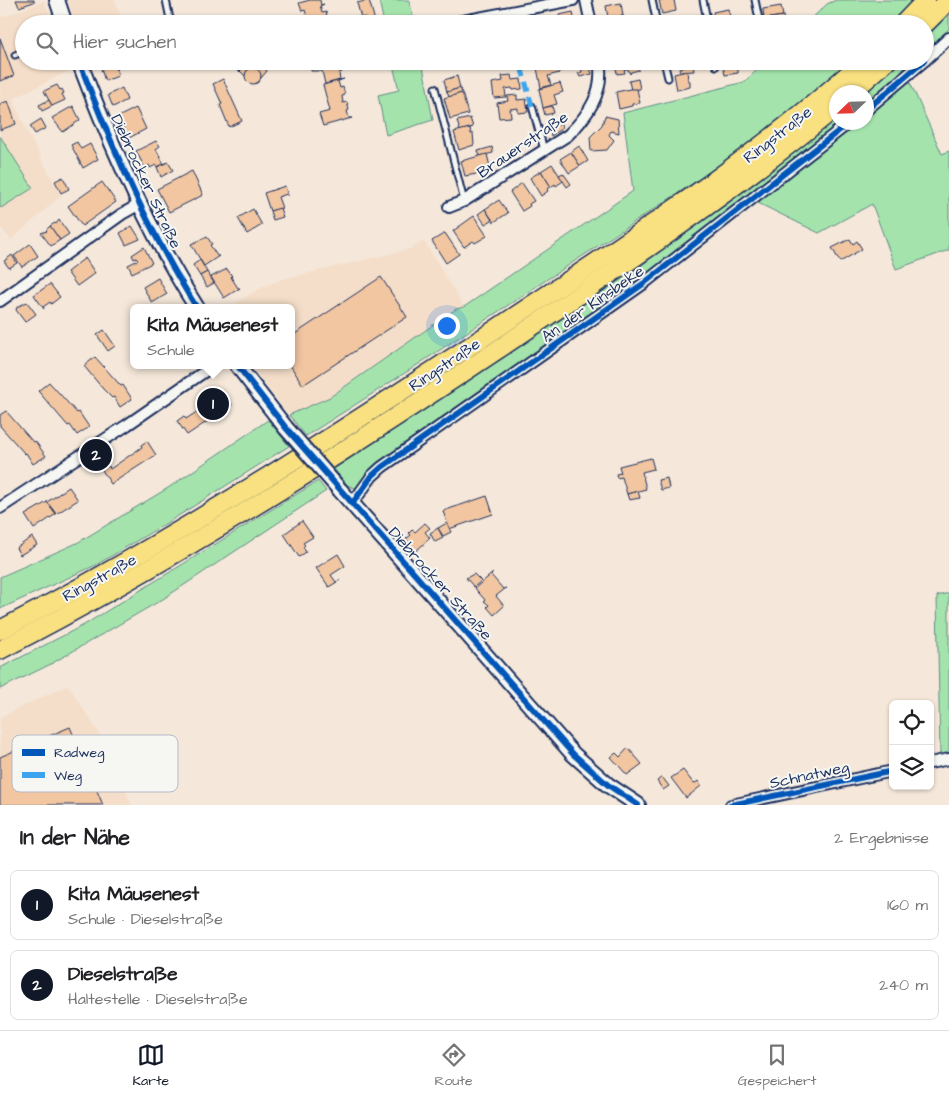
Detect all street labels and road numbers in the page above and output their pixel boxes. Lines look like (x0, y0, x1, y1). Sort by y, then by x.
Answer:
street label: Ringstraße (739, 101, 817, 169)
street label: Brauerstraße (473, 106, 573, 183)
street label: Diebrocker Straße (105, 111, 187, 252)
street label: An der Kinsbeke (537, 260, 649, 348)
street label: Ringstraße (405, 333, 485, 398)
street label: Diebrocker Straße (383, 522, 497, 645)
street label: Ringstraße (58, 548, 141, 608)
street label: Schnatweg (767, 756, 851, 795)

